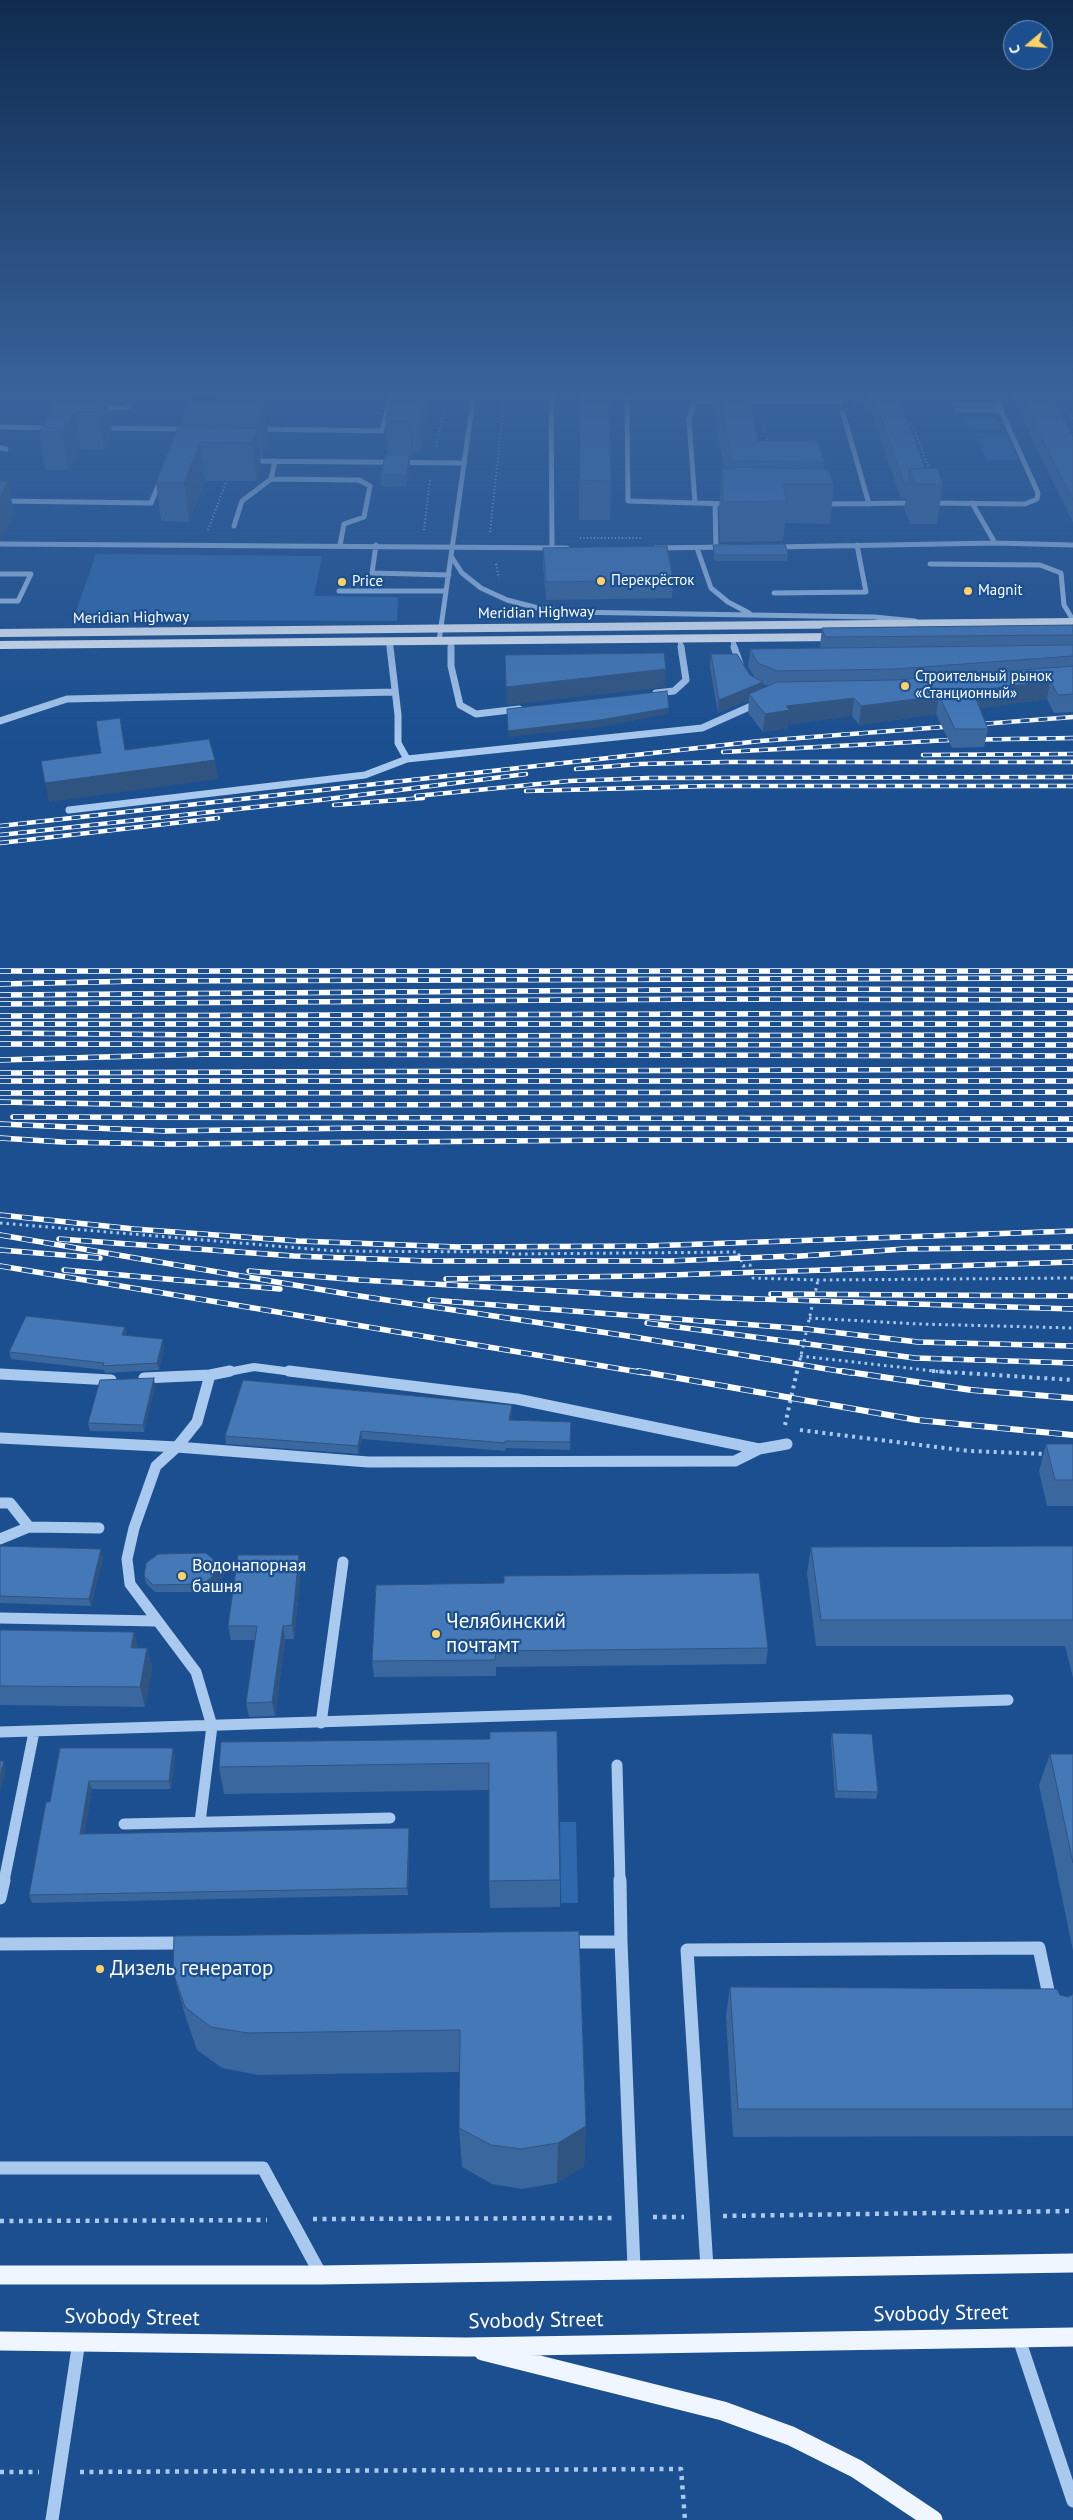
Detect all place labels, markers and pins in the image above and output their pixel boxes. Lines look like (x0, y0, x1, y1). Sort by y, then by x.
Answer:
place label: Перекрёсток (611, 572, 694, 590)
place label: Price (352, 573, 383, 591)
marker: Перекрёсток (595, 575, 607, 587)
marker: Price (336, 576, 348, 588)
place label: Magnit (978, 582, 1023, 600)
marker: Magnit (962, 585, 974, 597)
place label: Строительный рынок «Станционный» (915, 668, 1052, 703)
marker: Строительный рынок «Станционный» (899, 680, 911, 692)
place label: Водонапорная башня (192, 1555, 306, 1598)
marker: Водонапорная башня (176, 1570, 188, 1582)
place label: Челябинский почтамт (446, 1609, 566, 1659)
marker: Челябинский почтамт (430, 1628, 442, 1640)
place label: Дизель генератор (110, 1956, 273, 1982)
marker: Дизель генератор (94, 1963, 106, 1975)

